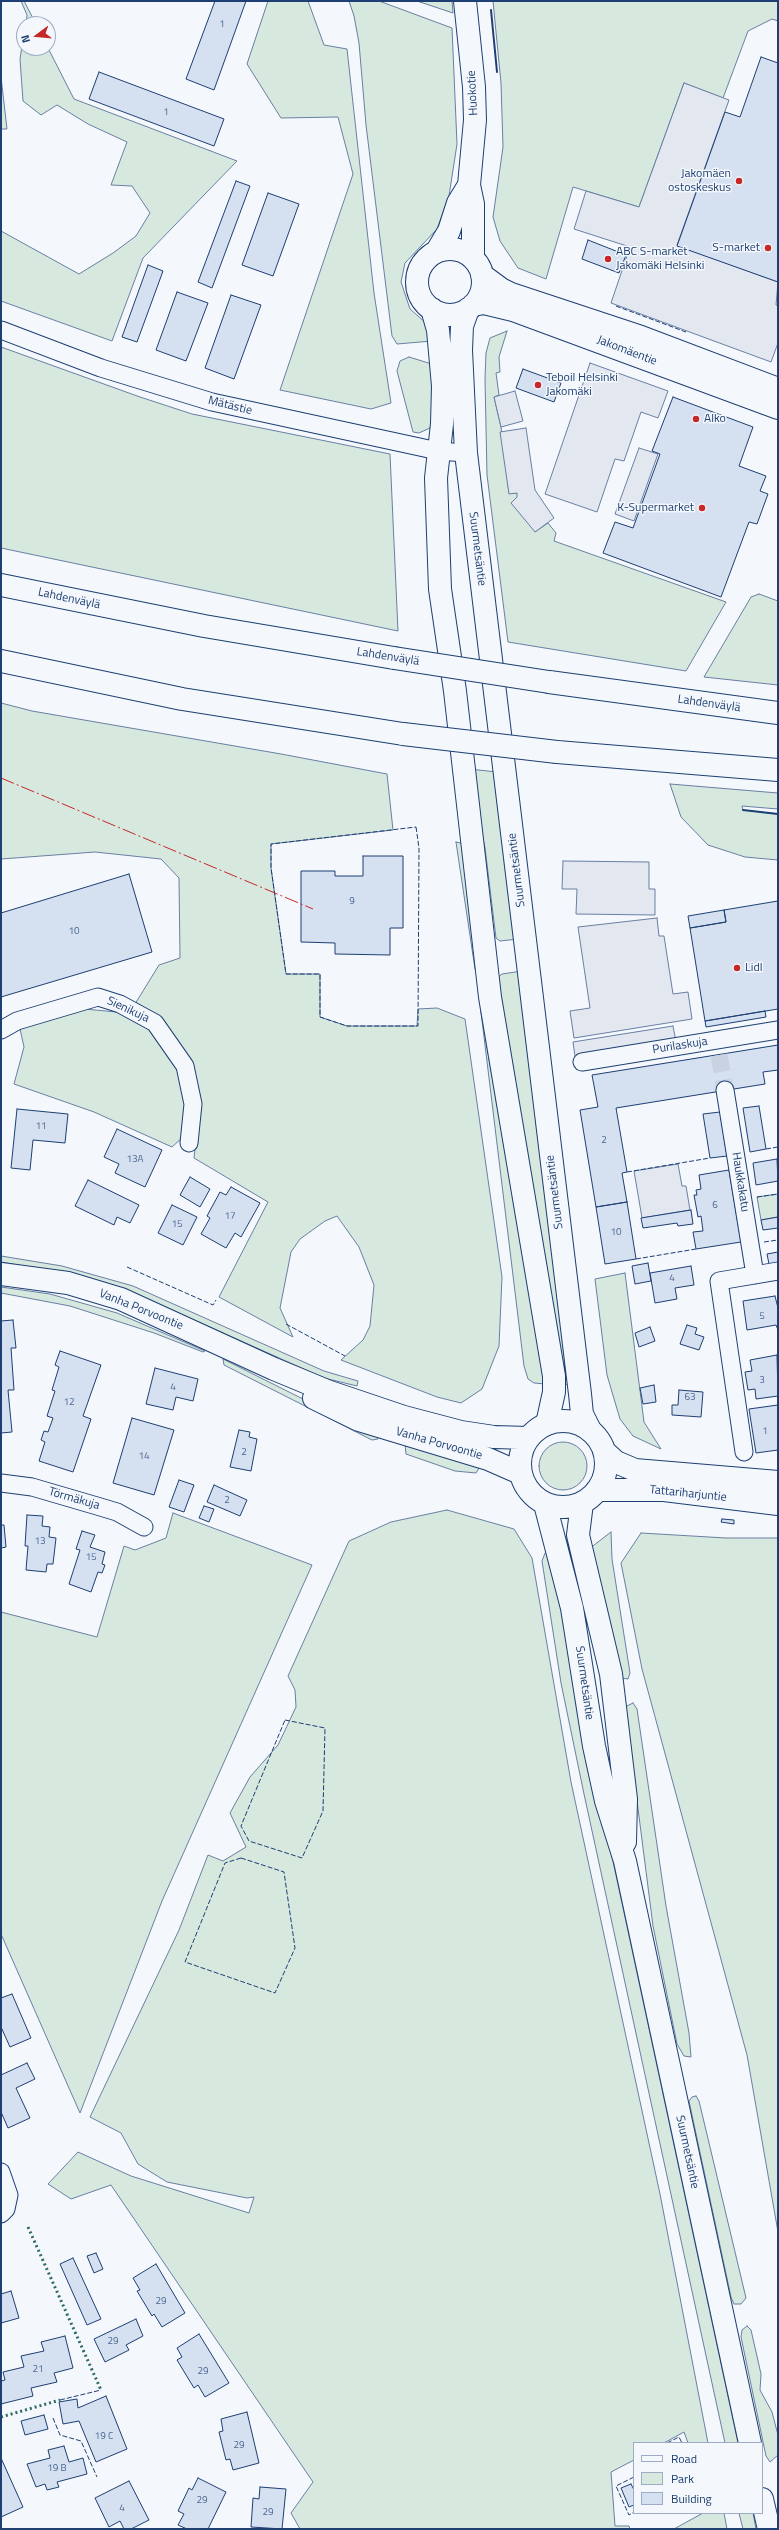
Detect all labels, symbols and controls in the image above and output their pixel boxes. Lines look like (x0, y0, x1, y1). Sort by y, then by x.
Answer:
north arrow (16, 16, 56, 56)
house number: 1 (219, 19, 225, 31)
text: N (17, 33, 34, 45)
street label: Huokotie (465, 70, 481, 116)
house number: 1 (163, 107, 169, 119)
place label: Jakomäen ostoskeskus (668, 167, 731, 195)
marker: Jakomäen ostoskeskus (734, 176, 744, 186)
place label: S-market (712, 241, 760, 255)
marker: S-market (763, 243, 773, 253)
place label: ABC S-market Jakomäki Helsinki (616, 245, 704, 273)
marker: ABC S-market Jakomäki Helsinki (603, 254, 613, 264)
street label: Jakomäentie (595, 333, 659, 369)
place label: Teboil Helsinki Jakomäki (546, 371, 618, 399)
marker: Teboil Helsinki Jakomäki (533, 380, 543, 390)
street label: Mätästie (207, 394, 253, 418)
place label: Alko (704, 412, 726, 426)
marker: Alko (691, 414, 701, 424)
place label: K-Supermarket (617, 501, 694, 515)
marker: K-Supermarket (697, 503, 707, 513)
street label: Suurmetsäntie (465, 511, 489, 587)
street label: Lahdenväylä (37, 585, 101, 613)
street label: Lahdenväylä (356, 645, 420, 669)
street label: Lahdenväylä (677, 692, 741, 716)
street label: Suurmetsäntie (505, 832, 529, 908)
house number: 9 (349, 896, 355, 908)
house number: 10 (68, 926, 80, 938)
place label: Lidl (745, 961, 762, 975)
marker: Lidl (732, 963, 742, 973)
street label: Sienikuja (105, 994, 151, 1026)
street label: Purilaskuja (652, 1035, 708, 1057)
house number: 11 (35, 1121, 47, 1133)
house number: 2 (601, 1135, 607, 1147)
street label: Haukkakatu (728, 1151, 752, 1213)
house number: 13A (126, 1154, 144, 1166)
street label: Suurmetsäntie (543, 1154, 567, 1230)
house number: 6 (712, 1200, 718, 1212)
house number: 17 (224, 1211, 236, 1223)
house number: 15 (171, 1219, 183, 1231)
house number: 10 (610, 1227, 622, 1239)
house number: 4 (669, 1273, 675, 1285)
street label: Vanha Porvoontie (97, 1287, 185, 1333)
house number: 5 (759, 1311, 765, 1323)
house number: 3 (759, 1375, 765, 1387)
house number: 4 (170, 1382, 176, 1394)
house number: 63 (684, 1392, 696, 1404)
house number: 12 (63, 1397, 75, 1409)
street label: Vanha Porvoontie (394, 1425, 484, 1463)
house number: 1 (762, 1426, 768, 1438)
house number: 2 (241, 1447, 247, 1459)
house number: 14 (138, 1451, 150, 1463)
street label: Tattariharjuntie (649, 1483, 727, 1505)
street label: Törmäkuja (47, 1485, 101, 1513)
house number: 2 (224, 1495, 230, 1507)
house number: 13 (34, 1536, 46, 1548)
house number: 15 (85, 1552, 97, 1564)
street label: Suurmetsäntie (572, 1645, 596, 1721)
street label: Suurmetsäntie (672, 2114, 702, 2190)
house number: 29 (155, 2296, 167, 2308)
house number: 29 (107, 2336, 119, 2348)
house number: 21 (32, 2364, 44, 2376)
house number: 29 (197, 2366, 209, 2378)
house number: 19 C (95, 2431, 113, 2443)
house number: 29 (233, 2440, 245, 2452)
legend (633, 2442, 763, 2514)
text: Road (671, 2449, 697, 2468)
house number: 19 B (47, 2463, 67, 2475)
text: Park (671, 2469, 694, 2488)
text: Building (671, 2489, 712, 2508)
house number: 29 (196, 2495, 208, 2507)
house number: 4 (119, 2503, 125, 2515)
house number: 29 (262, 2507, 274, 2519)

